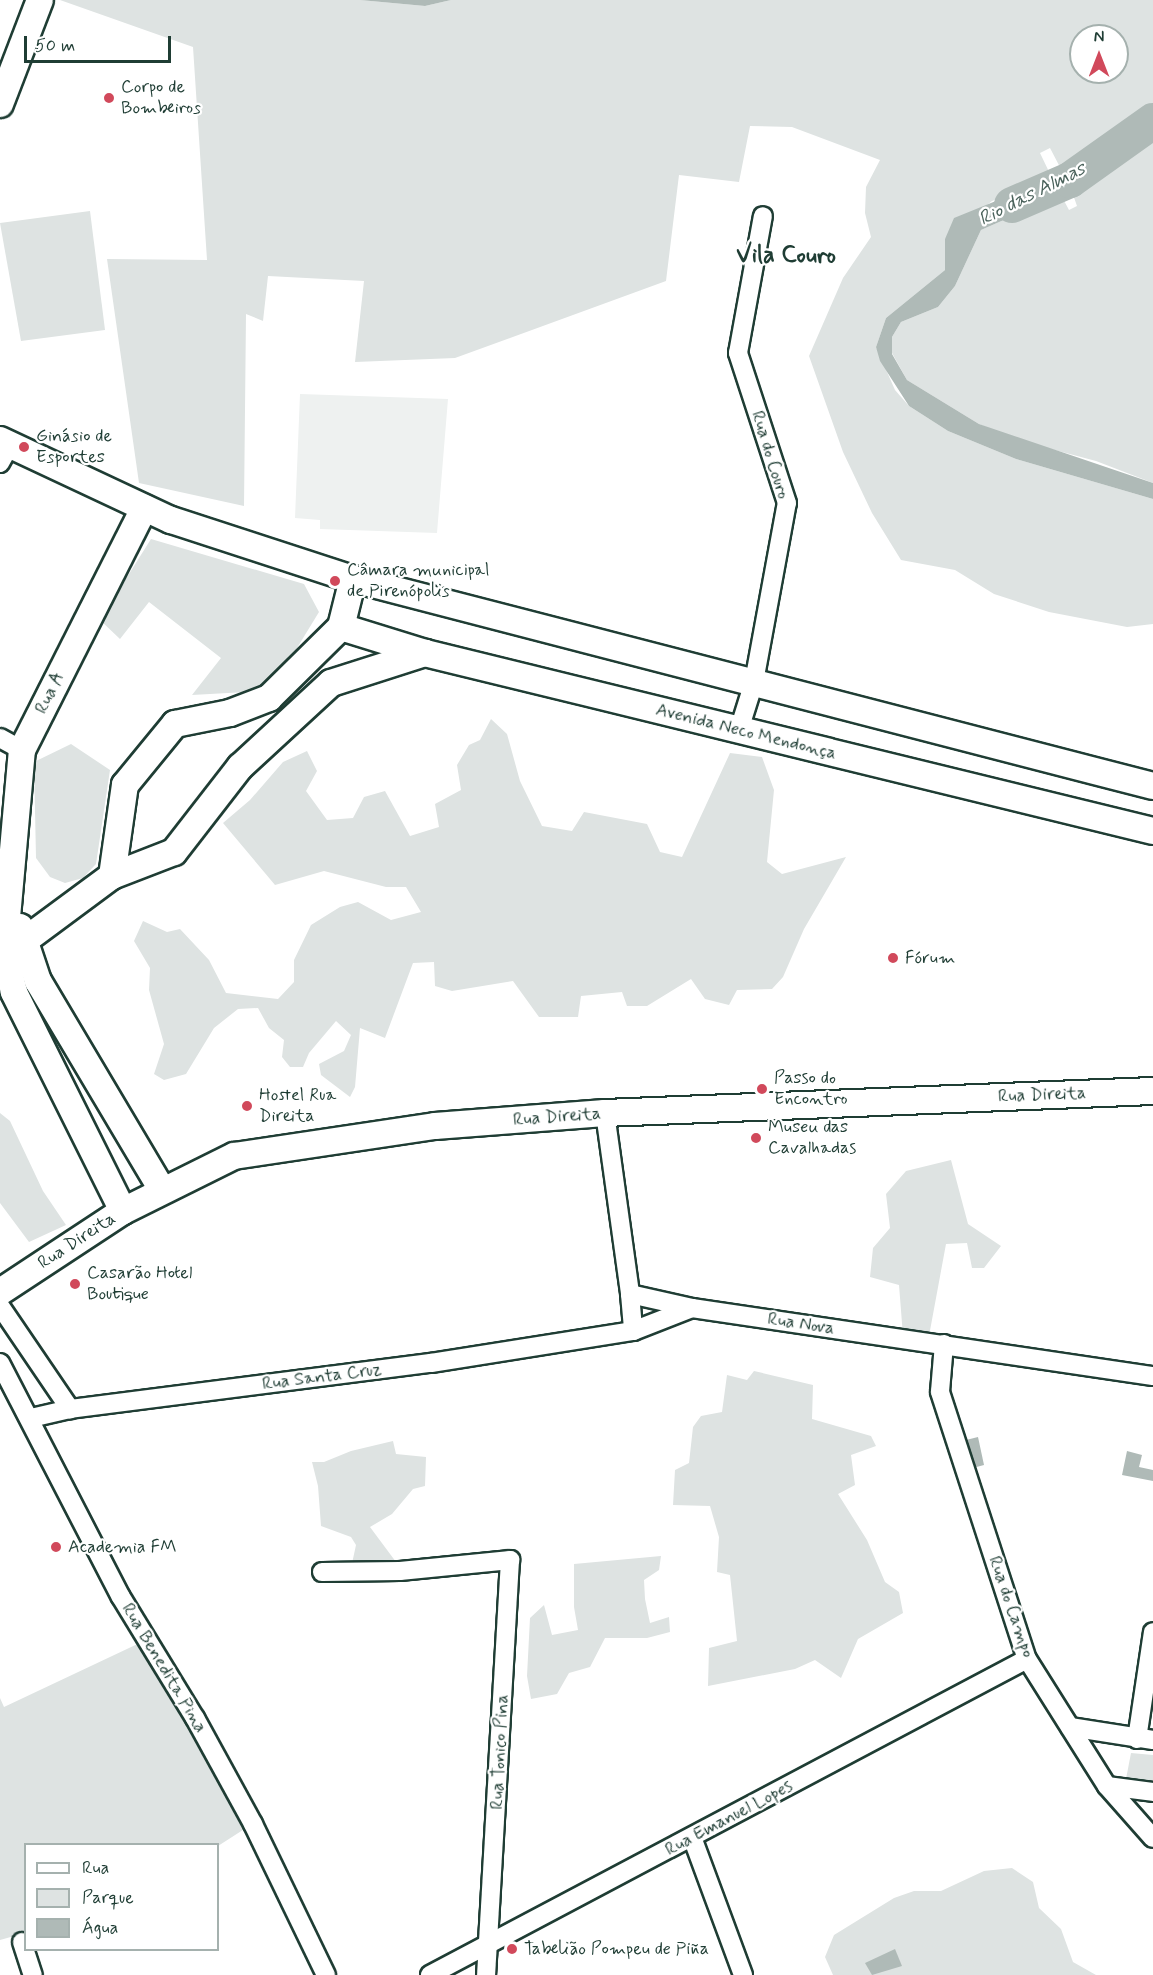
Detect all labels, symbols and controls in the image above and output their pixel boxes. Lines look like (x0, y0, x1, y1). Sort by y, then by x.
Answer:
scale bar (27, 24, 174, 62)
north arrow (1069, 24, 1129, 84)
text: N (1094, 27, 1104, 48)
text: 50 m (35, 34, 75, 58)
place label: Corpo de Bombeiros (121, 77, 201, 119)
marker: Corpo de Bombeiros (102, 91, 116, 105)
water label: Rio das Almas (974, 157, 1090, 231)
district label: Vila Couro (736, 242, 836, 270)
street label: Rua do Couro (746, 407, 794, 503)
place label: Ginásio de Esportes (36, 426, 112, 468)
marker: Ginásio de Esportes (17, 440, 31, 454)
place label: Câmara municipal de Pirenópolis (347, 560, 482, 602)
marker: Câmara municipal de Pirenópolis (328, 574, 342, 588)
street label: Rua A (30, 668, 70, 718)
street label: Avenida Neco Mendonça (654, 699, 838, 765)
place label: Fórum (905, 947, 955, 969)
marker: Fórum (886, 951, 900, 965)
place label: Passo do Encontro (774, 1068, 848, 1110)
marker: Passo do Encontro (755, 1082, 769, 1096)
street label: Rua Direita (998, 1083, 1086, 1107)
place label: Hostel Rua Direita (259, 1085, 336, 1128)
marker: Hostel Rua Direita (240, 1099, 254, 1113)
street label: Rua Direita (512, 1103, 602, 1131)
place label: Museu das Cavalhadas (768, 1117, 856, 1160)
marker: Museu das Cavalhadas (749, 1131, 763, 1145)
street label: Rua Direita (34, 1208, 120, 1274)
place label: Casarão Hotel Boutique (87, 1263, 193, 1306)
marker: Casarão Hotel Boutique (68, 1277, 82, 1291)
street label: Rua Nova (766, 1308, 836, 1340)
street label: Rua Santa Cruz (261, 1359, 383, 1395)
place label: Academia FM (68, 1536, 177, 1558)
marker: Academia FM (49, 1540, 63, 1554)
street label: Rua do Campo (983, 1553, 1039, 1661)
street label: Rua Benedita Pina (118, 1602, 210, 1734)
street label: Rua Tonico Pina (486, 1694, 514, 1810)
street label: Rua Emanuel Lopes (660, 1774, 798, 1862)
legend (24, 1843, 219, 1951)
text: Rua (82, 1856, 109, 1880)
text: Parque (82, 1886, 134, 1910)
text: Água (82, 1916, 118, 1940)
place label: Tabelião Pompeu de Piña (524, 1938, 709, 1960)
marker: Tabelião Pompeu de Piña (505, 1942, 519, 1956)

